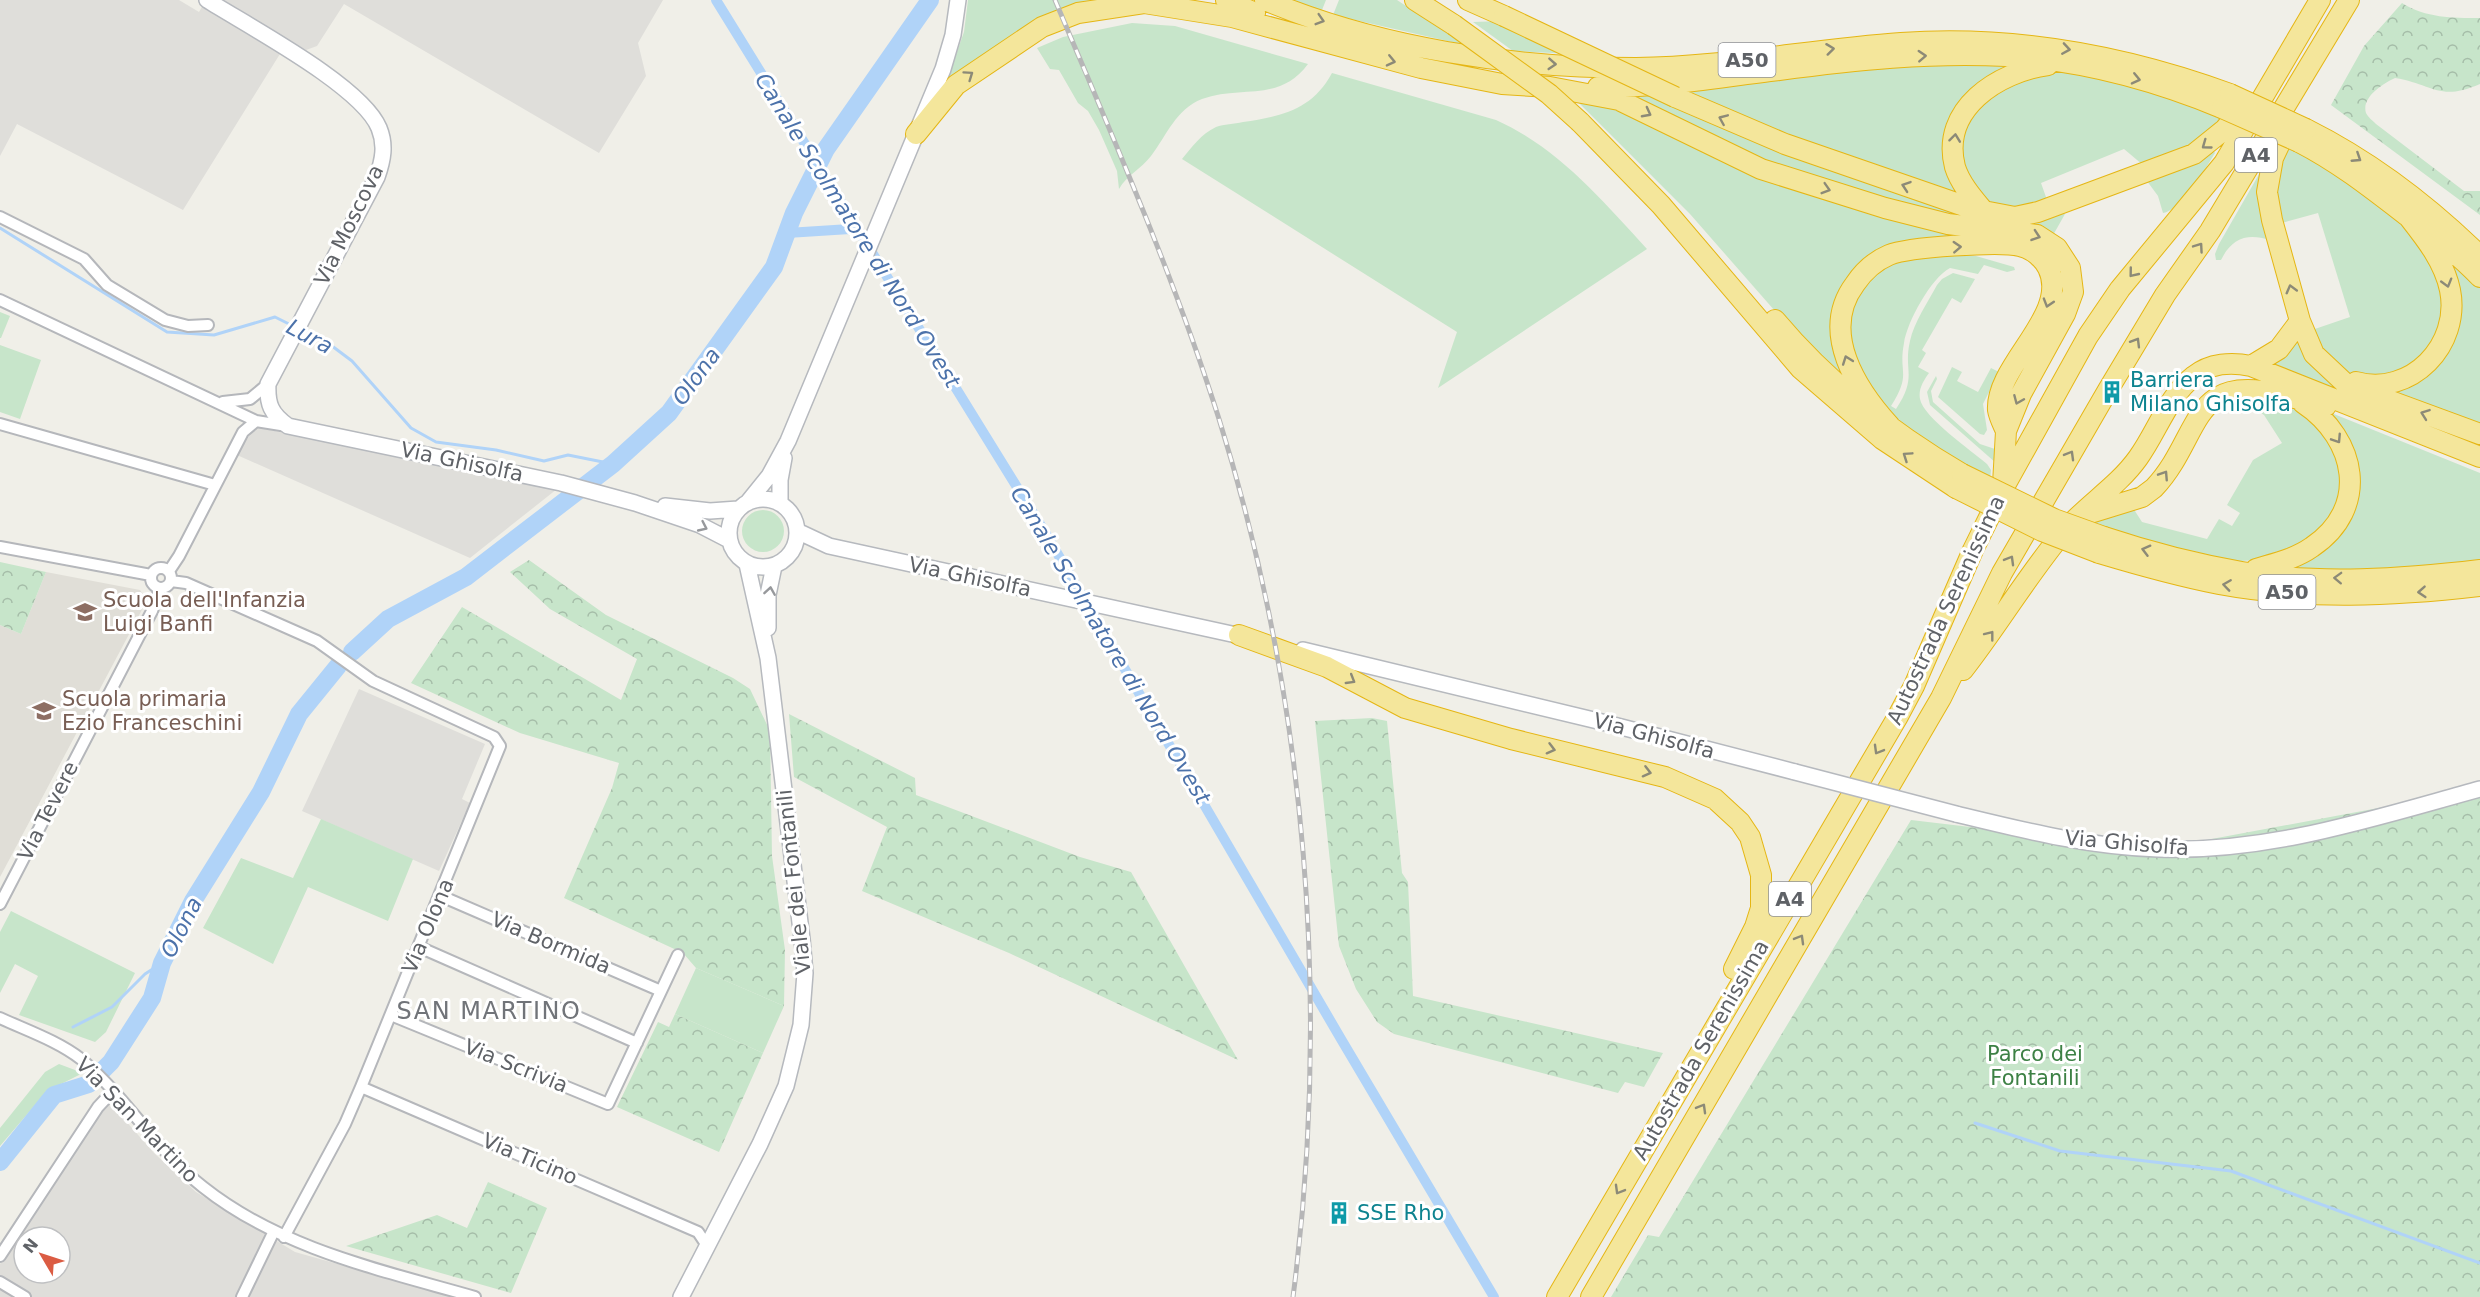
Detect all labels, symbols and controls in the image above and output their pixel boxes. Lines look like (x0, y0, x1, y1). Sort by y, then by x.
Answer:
one-way arrow (1314, 13, 1324, 25)
road number: A50 (1718, 43, 1776, 77)
one-way arrow (2062, 43, 2071, 55)
one-way arrow (1825, 44, 1835, 56)
one-way arrow (1917, 50, 1926, 63)
one-way arrow (1386, 54, 1396, 67)
one-way arrow (1548, 57, 1557, 70)
water label: Canale Scolmatore di Nord Ovest (750, 68, 966, 393)
one-way arrow (962, 72, 973, 83)
one-way arrow (2131, 72, 2141, 85)
one-way arrow (1640, 106, 1651, 118)
one-way arrow (1719, 114, 1730, 126)
one-way arrow (1948, 134, 1960, 143)
one-way arrow (2201, 138, 2212, 149)
road number: A4 (2235, 138, 2277, 172)
one-way arrow (2351, 150, 2361, 162)
street label: Via Moscova (310, 161, 388, 289)
one-way arrow (1901, 181, 1912, 193)
one-way arrow (1820, 182, 1831, 194)
one-way arrow (2030, 229, 2041, 241)
one-way arrow (1953, 241, 1962, 254)
one-way arrow (2192, 243, 2203, 254)
one-way arrow (2130, 266, 2141, 277)
one-way arrow (2440, 277, 2452, 288)
one-way arrow (2286, 284, 2298, 295)
one-way arrow (2043, 297, 2055, 308)
water label: Lura (282, 314, 337, 359)
one-way arrow (2129, 338, 2141, 348)
water label: Olona (667, 343, 725, 410)
one-way arrow (1842, 355, 1854, 366)
place label: Barriera Milano Ghisolfa (2130, 368, 2291, 416)
building icon: Barriera Milano Ghisolfa (2099, 379, 2125, 405)
one-way arrow (2014, 394, 2026, 405)
one-way arrow (2420, 408, 2431, 421)
one-way arrow (2330, 433, 2342, 443)
street label: Via Ghisolfa (399, 437, 525, 487)
one-way arrow (2063, 451, 2075, 461)
one-way arrow (1902, 453, 1913, 464)
one-way arrow (2157, 471, 2168, 482)
water label: Canale Scolmatore di Nord Ovest (1006, 482, 1216, 810)
street label: Autostrada Serenissima (1882, 492, 2010, 728)
one-way arrow (696, 519, 707, 531)
one-way arrow (2141, 545, 2151, 557)
street label: Via Ghisolfa (907, 552, 1033, 602)
one-way arrow (2003, 556, 2014, 566)
one-way arrow (2333, 572, 2342, 584)
road number: A50 (2258, 575, 2316, 609)
one-way arrow (2223, 580, 2232, 592)
one-way arrow (2417, 585, 2426, 598)
one-way arrow (763, 586, 775, 595)
place label: Scuola dell'Infanzia Luigi Banfi (103, 588, 306, 636)
school or university icon: Scuola dell'Infanzia Luigi Banfi (72, 599, 98, 625)
one-way arrow (1983, 631, 1994, 642)
one-way arrow (1345, 673, 1355, 685)
place label: Scuola primaria Ezio Franceschini (62, 687, 242, 735)
school or university icon: Scuola primaria Ezio Franceschini (31, 698, 57, 724)
street label: Via Ghisolfa (1591, 708, 1717, 764)
one-way arrow (1545, 742, 1555, 755)
one-way arrow (1874, 744, 1885, 754)
street label: Via Tevere (13, 757, 83, 865)
one-way arrow (1642, 765, 1652, 778)
street label: Viale dei Fontanili (772, 788, 816, 976)
street label: Via Ghisolfa (2064, 826, 2190, 860)
street label: Via Olona (397, 875, 459, 977)
road number: A4 (1769, 882, 1811, 916)
water label: Olona (156, 893, 207, 962)
street label: Via Bormida (488, 907, 614, 979)
one-way arrow (1793, 935, 1804, 946)
street label: Autostrada Serenissima (1628, 936, 1774, 1164)
district label: SAN MARTINO (397, 997, 581, 1025)
street label: Via Scrivia (461, 1034, 571, 1098)
park label: Parco dei Fontanili (1987, 1042, 2083, 1090)
street label: Via San Martino (71, 1052, 203, 1188)
one-way arrow (1694, 1104, 1706, 1114)
street label: Via Ticino (479, 1128, 581, 1190)
one-way arrow (1615, 1184, 1627, 1194)
building icon: SSE Rho (1326, 1200, 1352, 1226)
place label: SSE Rho (1357, 1201, 1444, 1225)
north arrow (12, 1225, 72, 1285)
text: N (19, 1235, 42, 1257)

